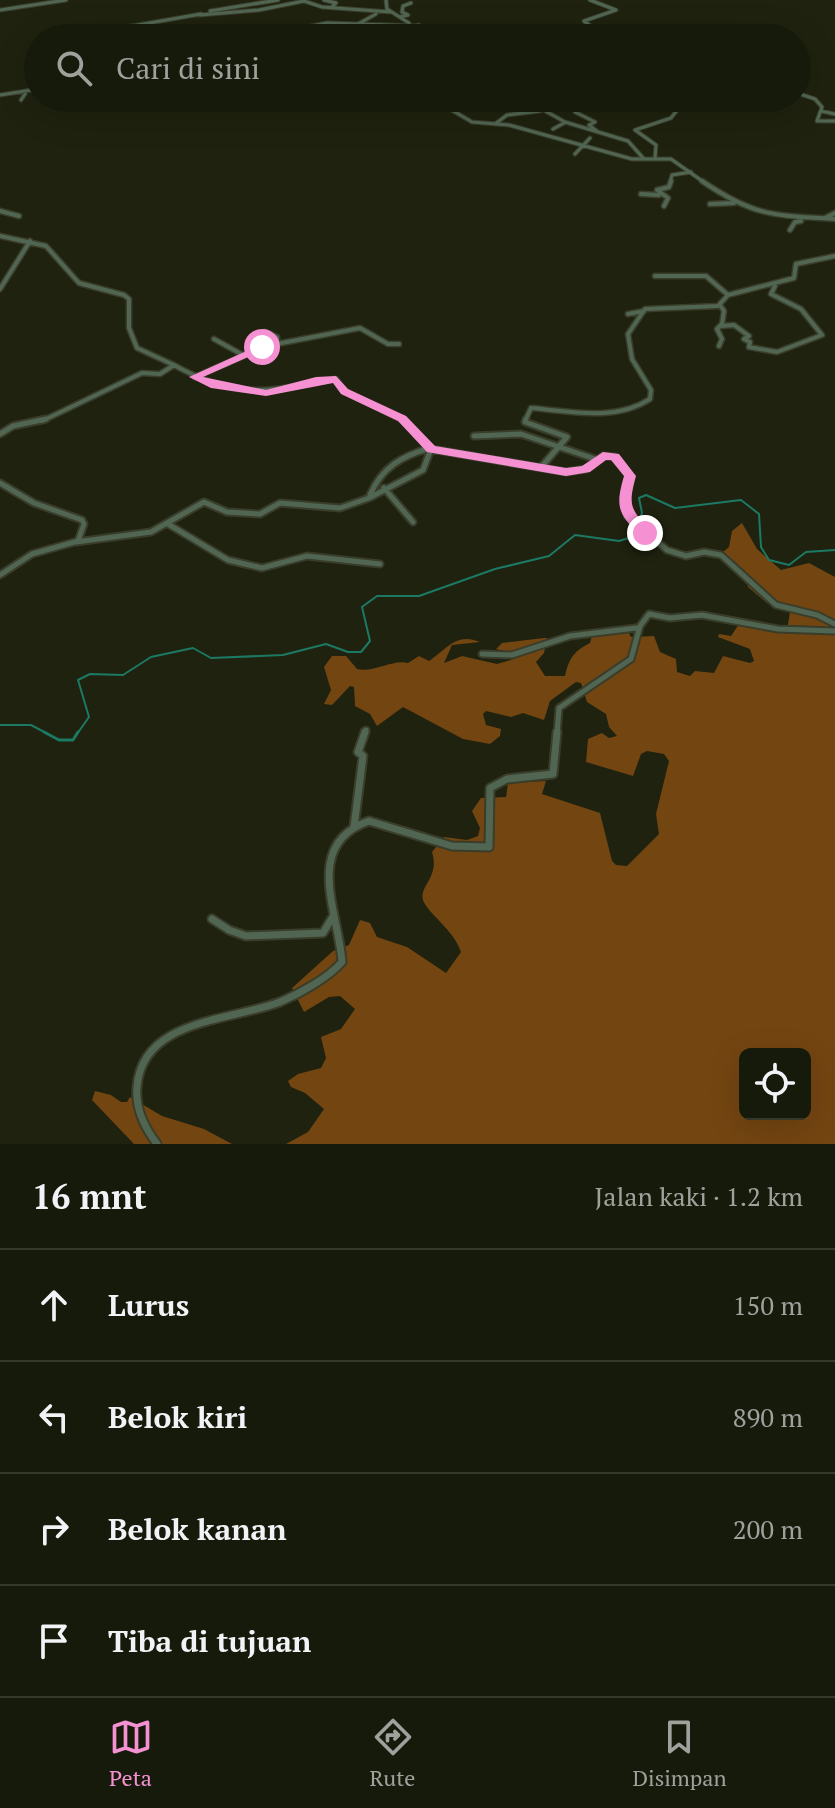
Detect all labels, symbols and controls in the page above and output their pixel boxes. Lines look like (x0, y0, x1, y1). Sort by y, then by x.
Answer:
search box (24, 24, 811, 112)
icon: search (52, 46, 96, 90)
text: Cari di sini (116, 48, 260, 88)
route start (244, 329, 280, 365)
route end (627, 515, 663, 551)
map controls (739, 1048, 811, 1120)
button: locate (739, 1048, 811, 1120)
text: 16 mnt (32, 1174, 146, 1219)
text: Jalan kaki · 1.2 km (594, 1179, 803, 1213)
icon: ahead (32, 1283, 76, 1327)
text: Lurus (108, 1285, 189, 1325)
text: 150 m (733, 1288, 803, 1322)
icon: left (32, 1395, 76, 1439)
text: Belok kiri (108, 1397, 247, 1437)
text: 890 m (733, 1400, 803, 1434)
icon: right (32, 1507, 76, 1551)
text: Belok kanan (108, 1509, 287, 1549)
text: 200 m (733, 1512, 803, 1546)
icon: arrive (32, 1619, 76, 1663)
text: Tiba di tujuan (108, 1621, 311, 1661)
tab: Peta (109, 1715, 153, 1792)
tab: Rute (370, 1715, 415, 1792)
tab: Disimpan (632, 1715, 726, 1792)

